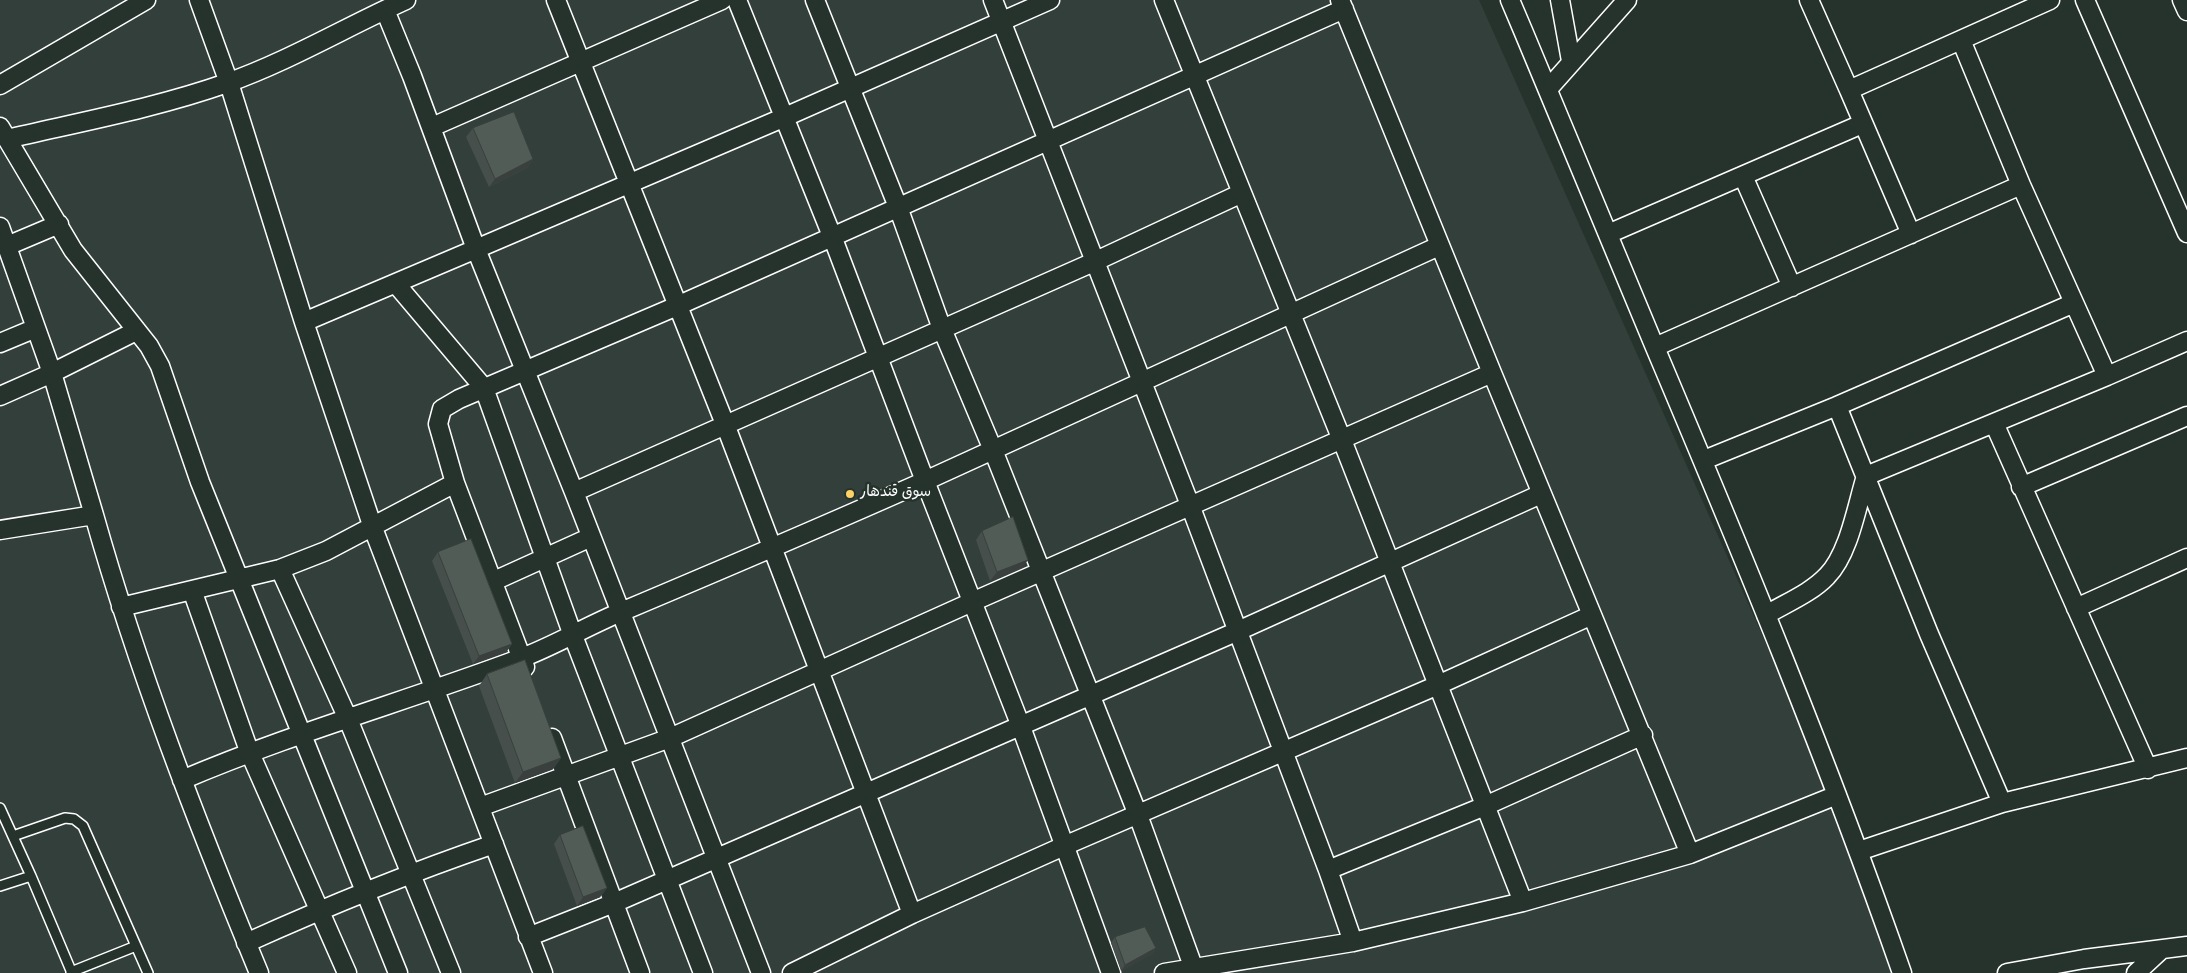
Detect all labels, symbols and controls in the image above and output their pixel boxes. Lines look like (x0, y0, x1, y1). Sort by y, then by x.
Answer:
place label: سوق قندهار (860, 485, 931, 503)
marker: سوق قندهار (844, 488, 856, 500)

